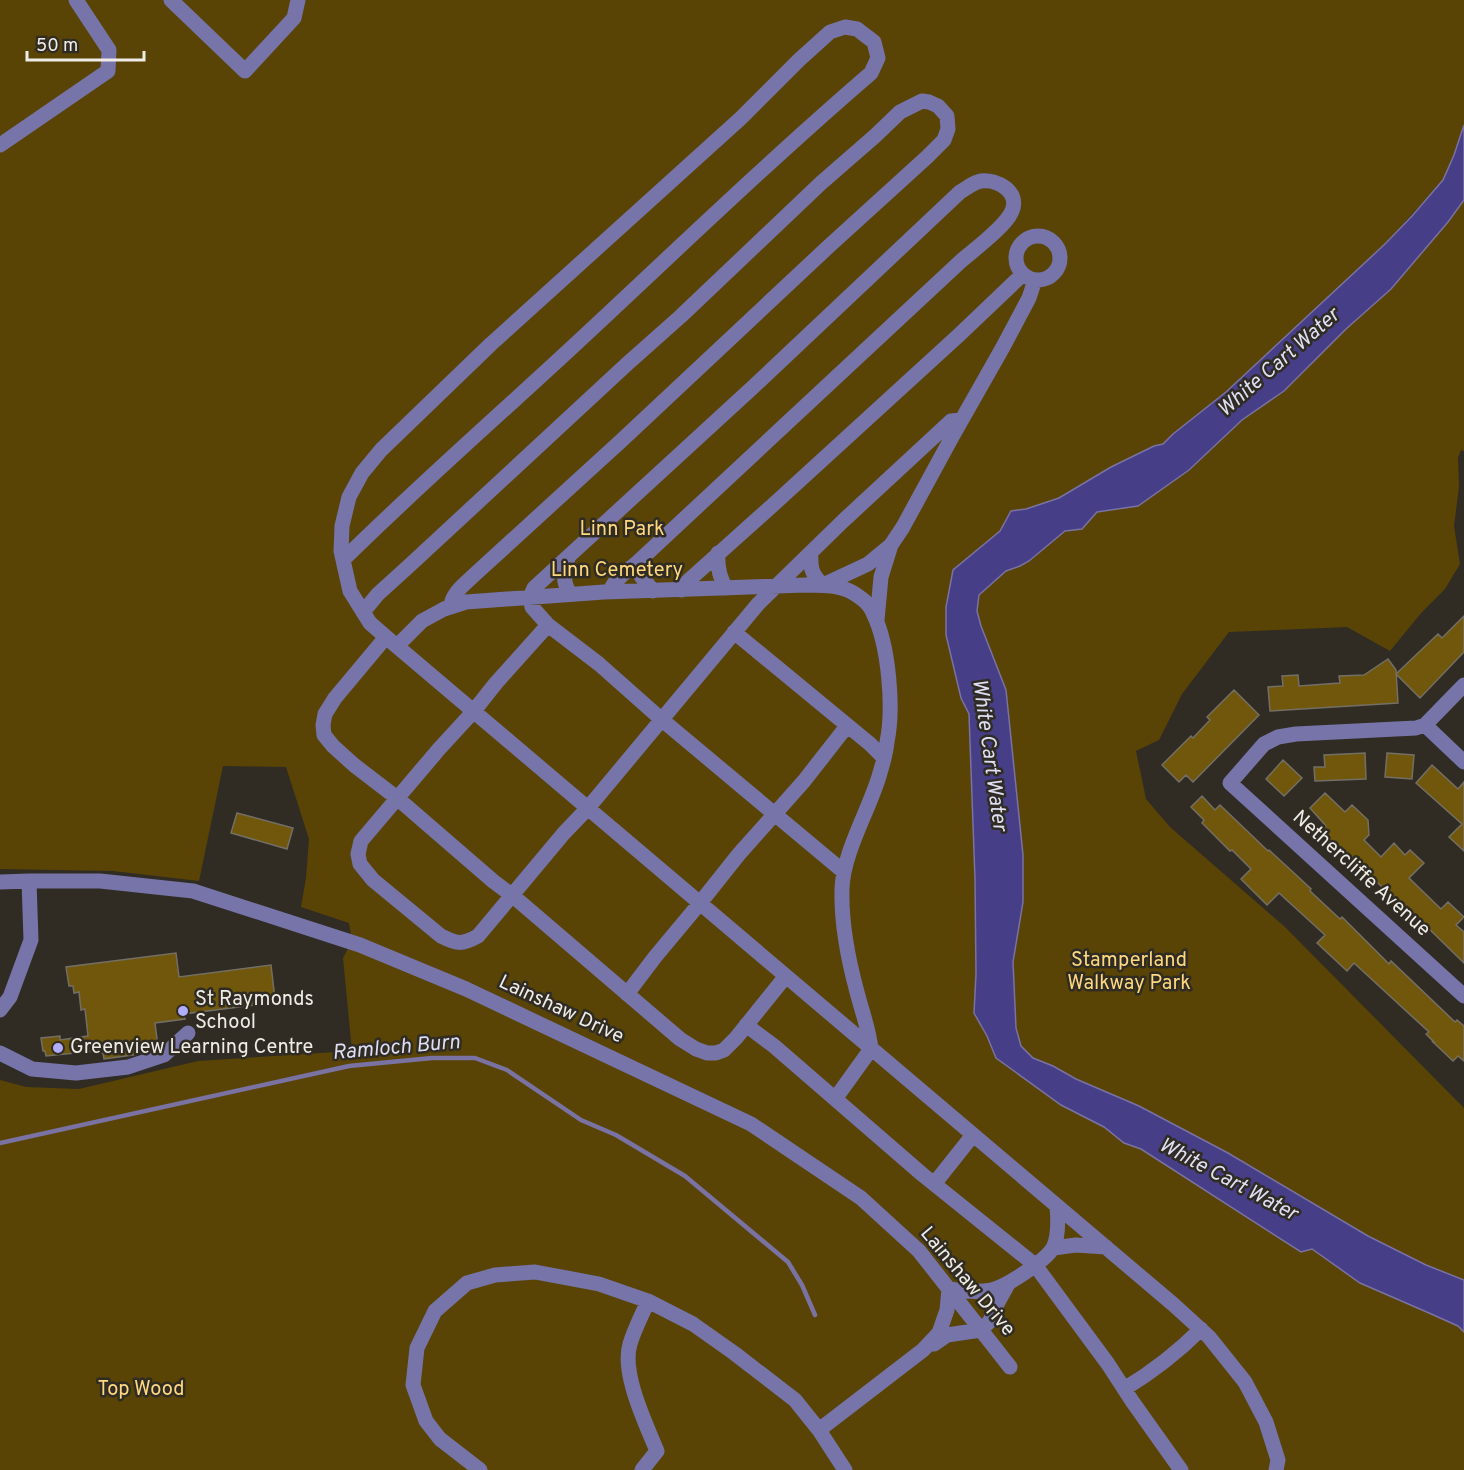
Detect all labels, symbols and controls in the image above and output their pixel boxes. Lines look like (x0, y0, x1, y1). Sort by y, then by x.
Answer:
scale bar (27, 24, 144, 62)
text: 50 m (36, 35, 78, 58)
water label: White Cart Water (1212, 301, 1347, 424)
park label: Linn Park (579, 517, 665, 543)
park label: Linn Cemetery (551, 558, 683, 584)
water label: White Cart Water (965, 677, 1013, 835)
street label: Nethercliffe Avenue (1287, 805, 1435, 943)
park label: Stamperland Walkway Park (1067, 948, 1191, 997)
street label: Lainshaw Drive (494, 970, 628, 1050)
place label: St Raymonds School (195, 987, 314, 1036)
marker: St Raymonds School (176, 1004, 190, 1018)
water label: Ramloch Burn (331, 1029, 462, 1067)
place label: Greenview Learning Centre (70, 1035, 313, 1061)
marker: Greenview Learning Centre (51, 1041, 65, 1055)
water label: White Cart Water (1154, 1132, 1304, 1229)
street label: Lainshaw Drive (913, 1222, 1021, 1342)
park label: Top Wood (97, 1377, 185, 1403)

